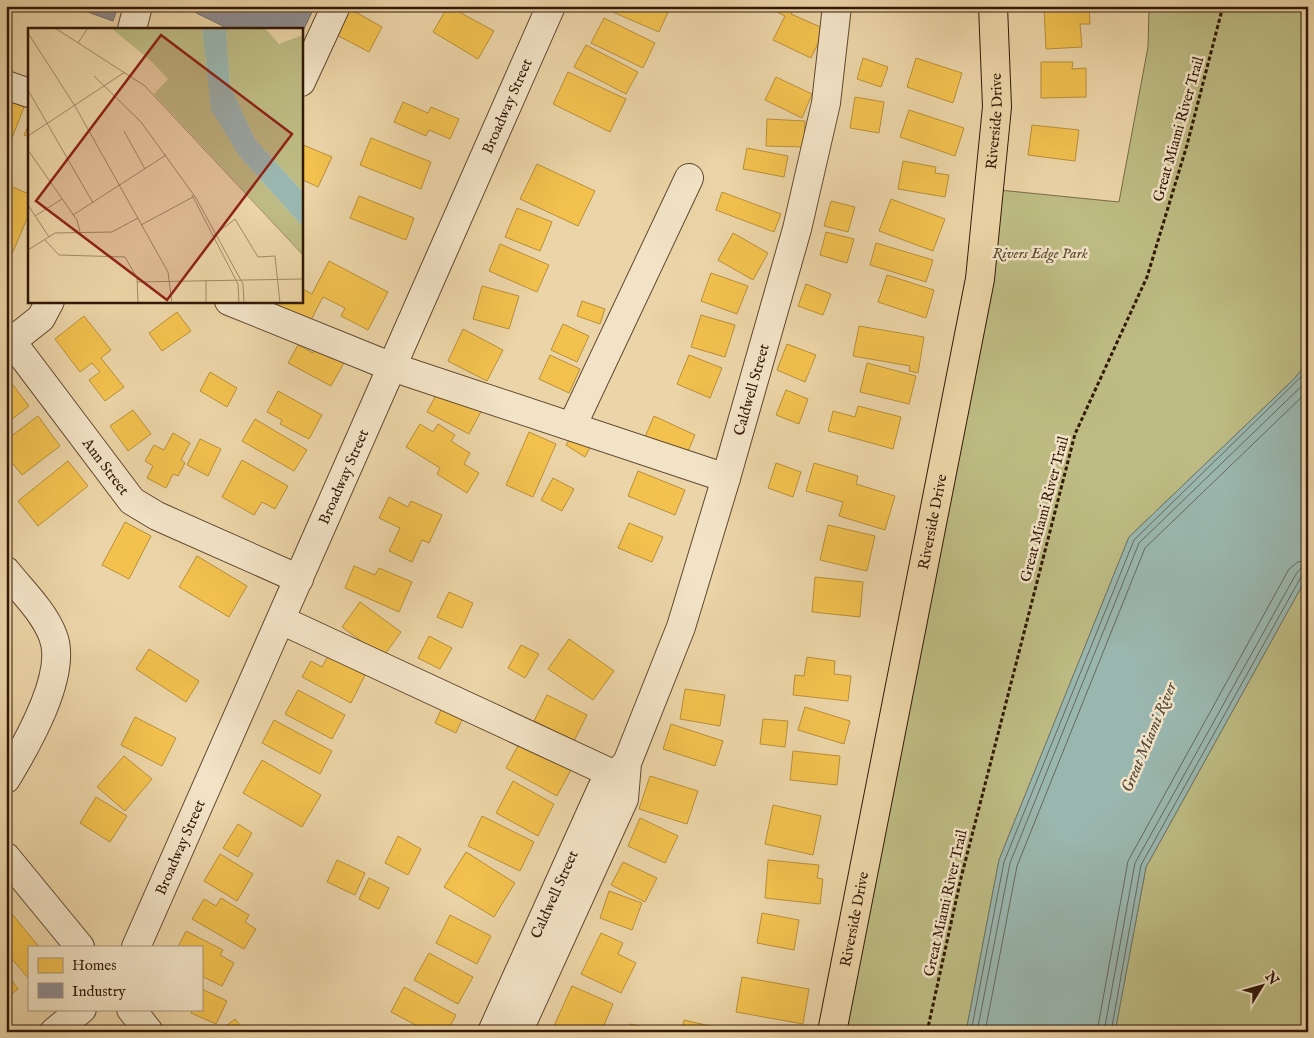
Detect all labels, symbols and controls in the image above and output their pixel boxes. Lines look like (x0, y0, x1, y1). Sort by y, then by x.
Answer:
inset map (28, 28, 302, 302)
street label: Great Miami River Trail (1149, 54, 1209, 204)
street label: Broadway Street (478, 56, 537, 157)
street label: Riverside Drive (982, 72, 1007, 170)
park label: Rivers Edge Park (992, 244, 1088, 264)
street label: Caldwell Street (730, 342, 774, 438)
street label: Broadway Street (315, 426, 373, 527)
street label: Great Miami River Trail (1016, 433, 1073, 584)
street label: Ann Street (77, 434, 133, 499)
street label: Riverside Drive (914, 473, 951, 571)
water label: Great Miami River (1118, 678, 1183, 796)
street label: Broadway Street (151, 797, 210, 898)
street label: Great Miami River Trail (919, 827, 972, 978)
street label: Caldwell Street (526, 847, 583, 942)
street label: Riverside Drive (836, 870, 873, 969)
legend (28, 946, 202, 1010)
text: Homes (72, 956, 116, 975)
north arrow (1236, 960, 1286, 1010)
text: N (1260, 968, 1282, 989)
text: Industry (72, 982, 126, 1001)

